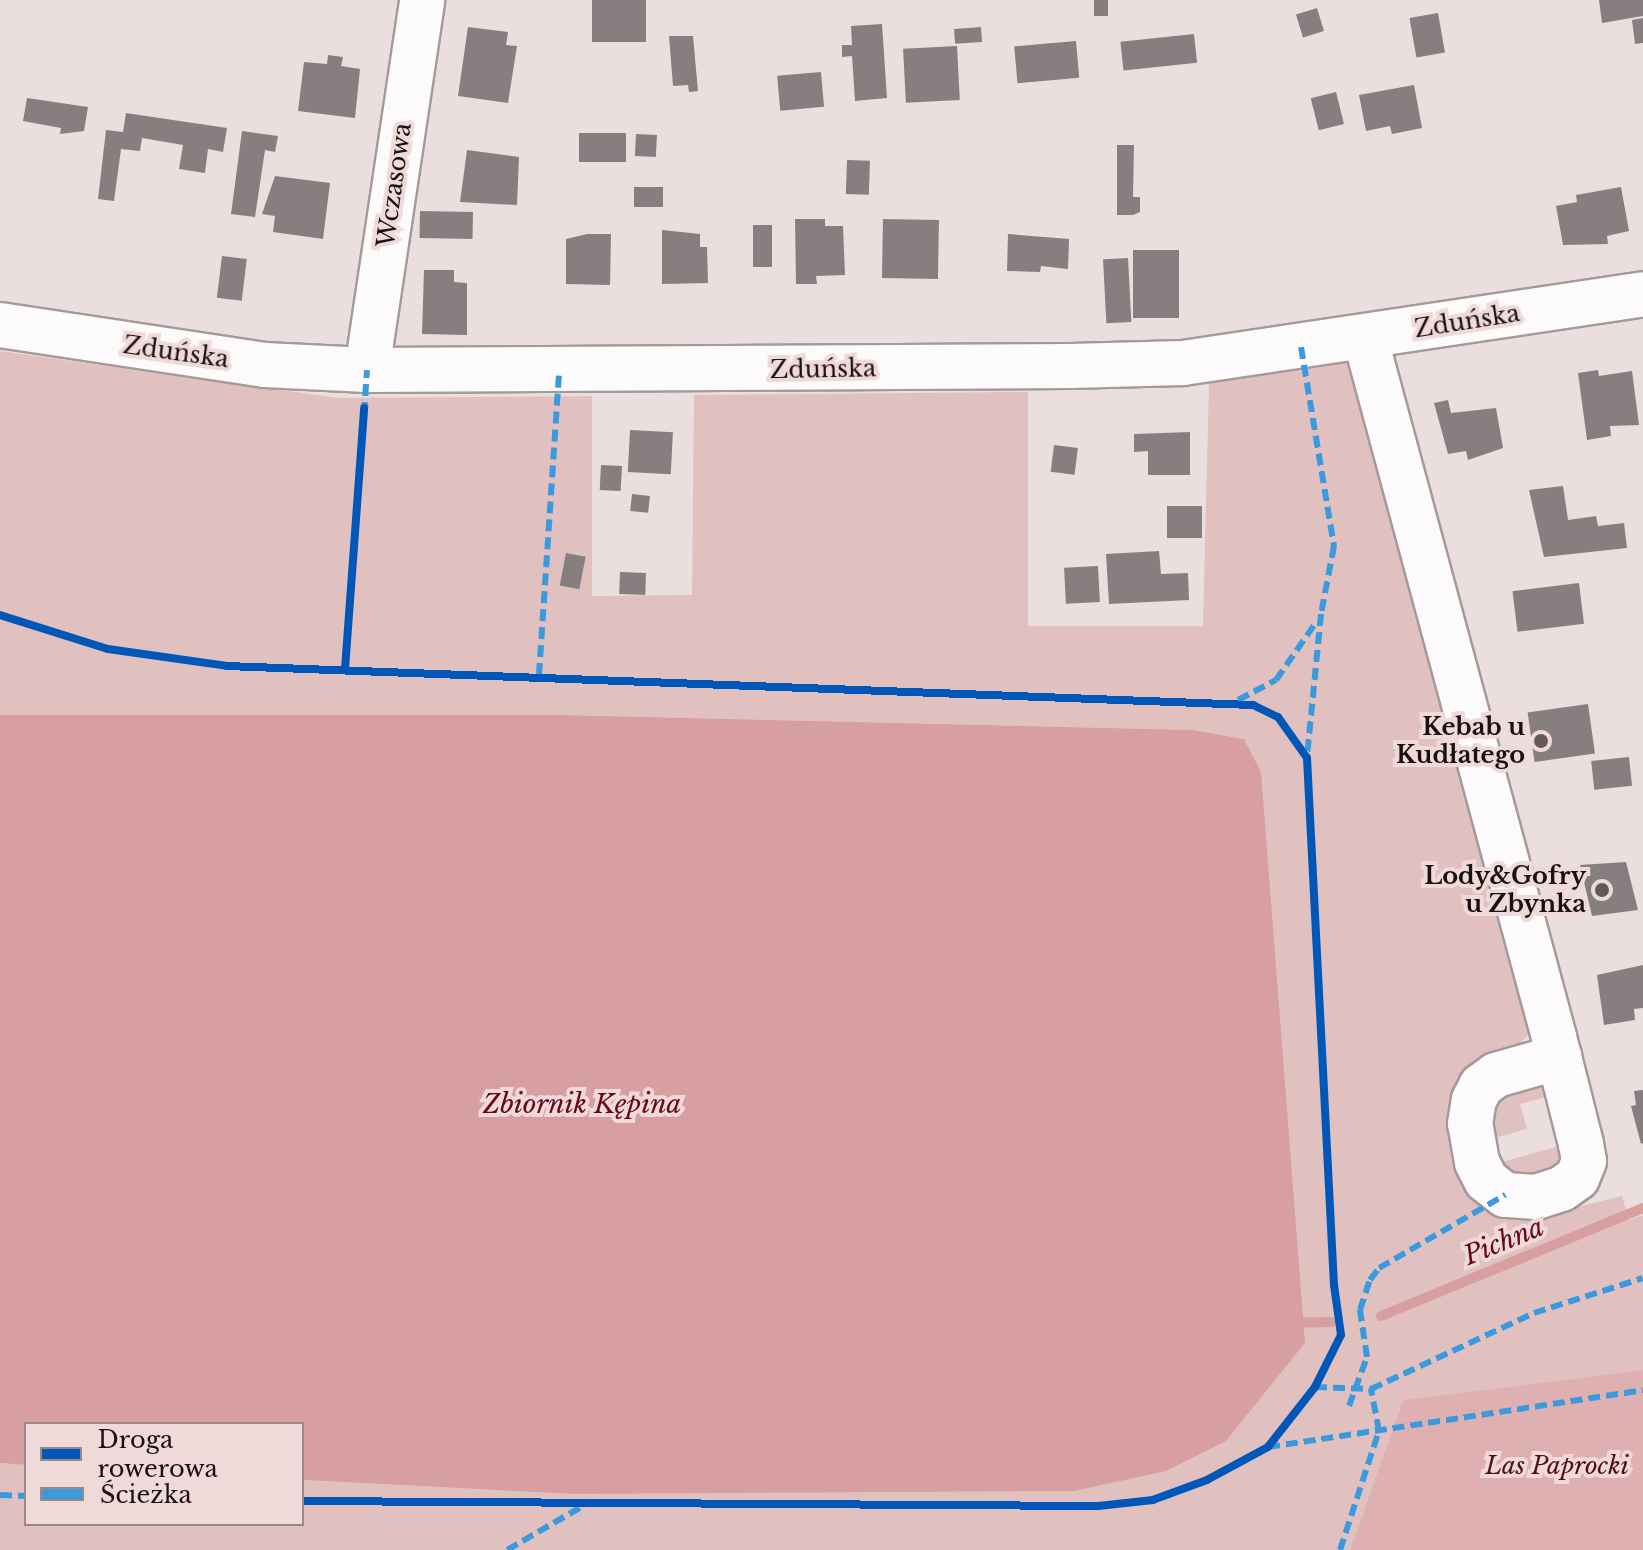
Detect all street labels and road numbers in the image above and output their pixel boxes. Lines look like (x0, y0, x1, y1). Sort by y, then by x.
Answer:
street label: Wczasowa (371, 121, 417, 249)
street label: Zduńska (1412, 298, 1522, 344)
street label: Zduńska (121, 330, 231, 374)
street label: Zduńska (770, 354, 876, 384)

